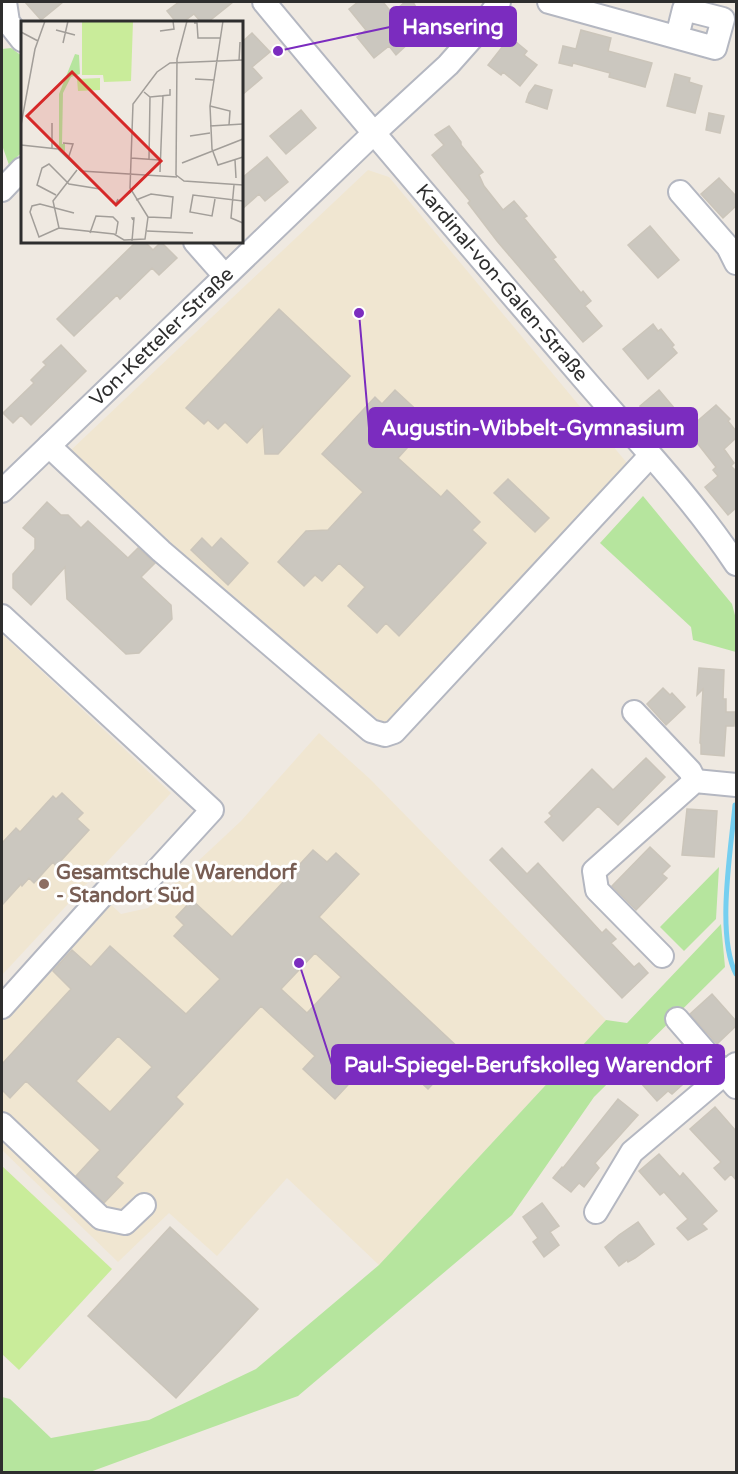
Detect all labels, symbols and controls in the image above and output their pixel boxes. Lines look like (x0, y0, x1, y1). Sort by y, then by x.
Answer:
callout: Hansering (390, 7, 516, 46)
text: Hansering (402, 15, 504, 40)
inset map (21, 21, 243, 243)
street label: Kardinal-von-Galen-Straße (410, 179, 593, 387)
street label: Von-Ketteler-Straße (85, 262, 239, 412)
callout: Augustin-Wibbelt-Gymnasium (369, 408, 697, 447)
text: Augustin-Wibbelt-Gymnasium (381, 416, 685, 441)
place label: Gesamtschule Warendorf - Standort Süd (56, 861, 297, 908)
marker: Gesamtschule Warendorf - Standort Süd (37, 877, 51, 891)
callout: Paul-Spiegel-Berufskolleg Warendorf (332, 1045, 724, 1084)
text: Paul-Spiegel-Berufskolleg Warendorf (344, 1053, 713, 1078)

